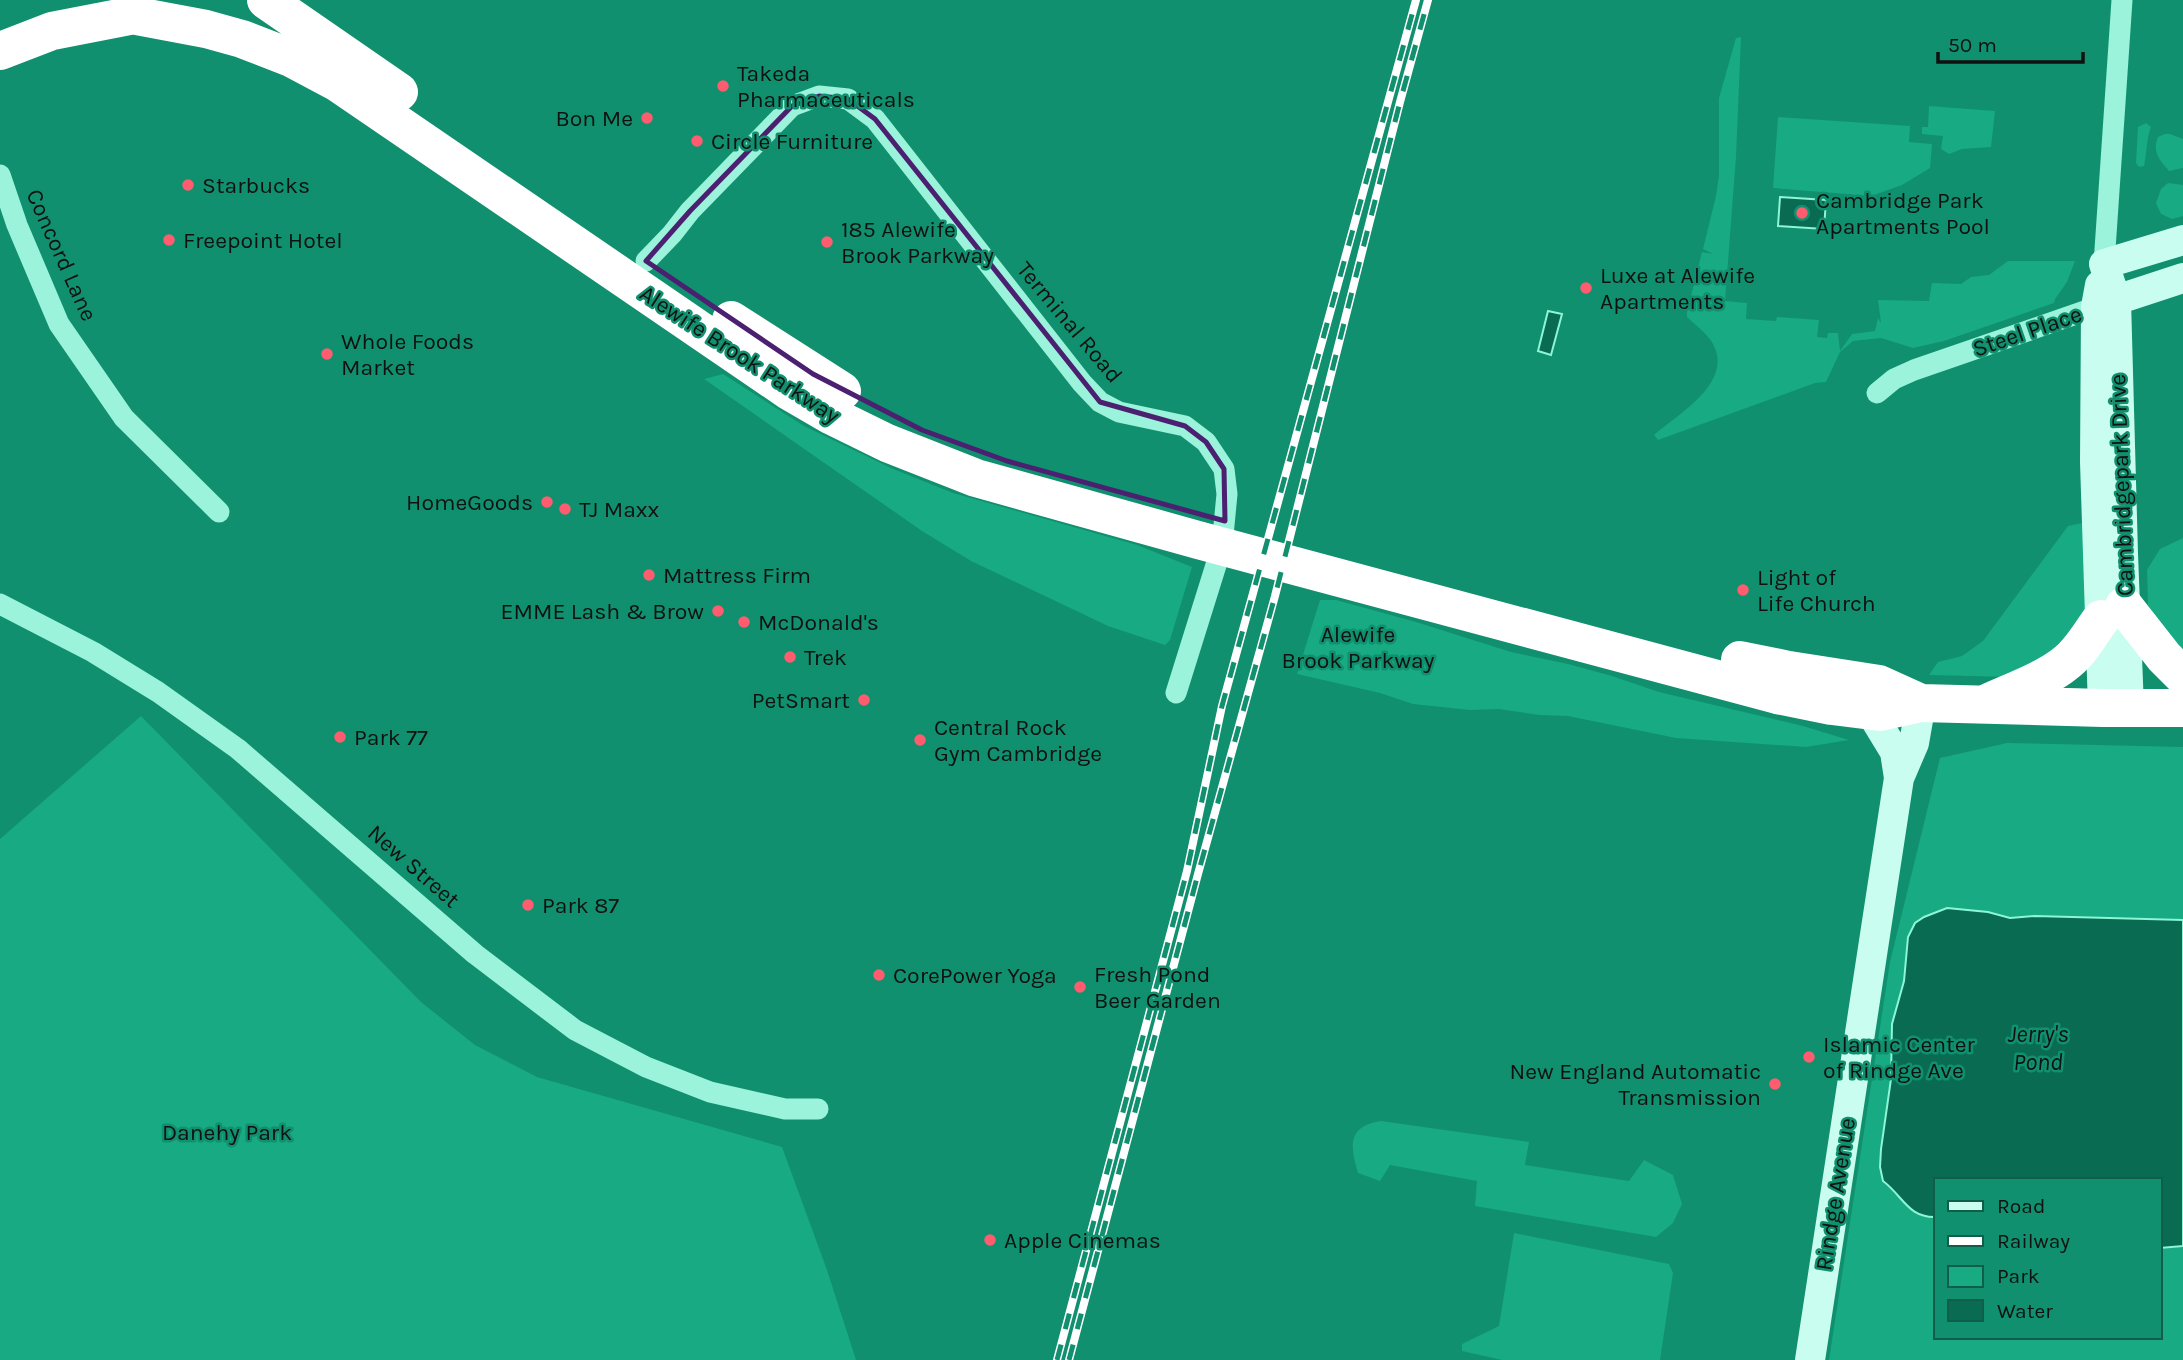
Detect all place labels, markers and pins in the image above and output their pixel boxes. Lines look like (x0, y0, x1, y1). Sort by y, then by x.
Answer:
place label: Takeda Pharmaceuticals (737, 60, 915, 113)
marker: Takeda Pharmaceuticals (715, 78, 731, 94)
place label: Bon Me (556, 105, 633, 132)
marker: Bon Me (639, 110, 655, 126)
place label: Circle Furniture (711, 128, 873, 155)
marker: Circle Furniture (689, 133, 705, 149)
place label: Starbucks (202, 172, 310, 199)
marker: Starbucks (180, 177, 196, 193)
place label: Cambridge Park Apartments Pool (1816, 187, 1990, 240)
marker: Cambridge Park Apartments Pool (1794, 205, 1810, 221)
place label: 185 Alewife Brook Parkway (841, 216, 994, 269)
place label: Freepoint Hotel (183, 227, 343, 254)
marker: Freepoint Hotel (161, 232, 177, 248)
marker: 185 Alewife Brook Parkway (819, 234, 835, 250)
place label: Luxe at Alewife Apartments (1600, 262, 1755, 315)
marker: Luxe at Alewife Apartments (1578, 280, 1594, 296)
place label: Whole Foods Market (341, 328, 474, 381)
marker: Whole Foods Market (319, 346, 335, 362)
place label: HomeGoods (406, 489, 533, 516)
marker: HomeGoods (539, 494, 555, 510)
place label: TJ Maxx (579, 496, 660, 523)
marker: TJ Maxx (557, 501, 573, 517)
place label: Mattress Firm (663, 562, 811, 589)
place label: Light of Life Church (1757, 564, 1876, 617)
marker: Mattress Firm (641, 567, 657, 583)
marker: Light of Life Church (1735, 582, 1751, 598)
place label: EMME Lash & Brow (501, 598, 704, 625)
marker: EMME Lash & Brow (710, 603, 726, 619)
place label: McDonald's (758, 609, 879, 636)
marker: McDonald's (736, 614, 752, 630)
place label: Trek (804, 644, 847, 671)
marker: Trek (782, 649, 798, 665)
place label: PetSmart (752, 687, 850, 714)
marker: PetSmart (856, 692, 872, 708)
place label: Central Rock Gym Cambridge (934, 714, 1102, 767)
place label: Park 77 (354, 724, 428, 751)
marker: Park 77 (332, 729, 348, 745)
marker: Central Rock Gym Cambridge (912, 732, 928, 748)
place label: Park 87 (542, 892, 619, 919)
marker: Park 87 (520, 897, 536, 913)
place label: Fresh Pond Beer Garden (1094, 961, 1221, 1014)
place label: CorePower Yoga (893, 962, 1057, 989)
marker: CorePower Yoga (871, 967, 887, 983)
marker: Fresh Pond Beer Garden (1072, 979, 1088, 995)
place label: Islamic Center of Rindge Ave (1823, 1031, 1976, 1084)
marker: Islamic Center of Rindge Ave (1801, 1049, 1817, 1065)
place label: New England Automatic Transmission (1510, 1058, 1761, 1111)
marker: New England Automatic Transmission (1767, 1076, 1783, 1092)
place label: Apple Cinemas (1004, 1227, 1161, 1254)
marker: Apple Cinemas (982, 1232, 998, 1248)

